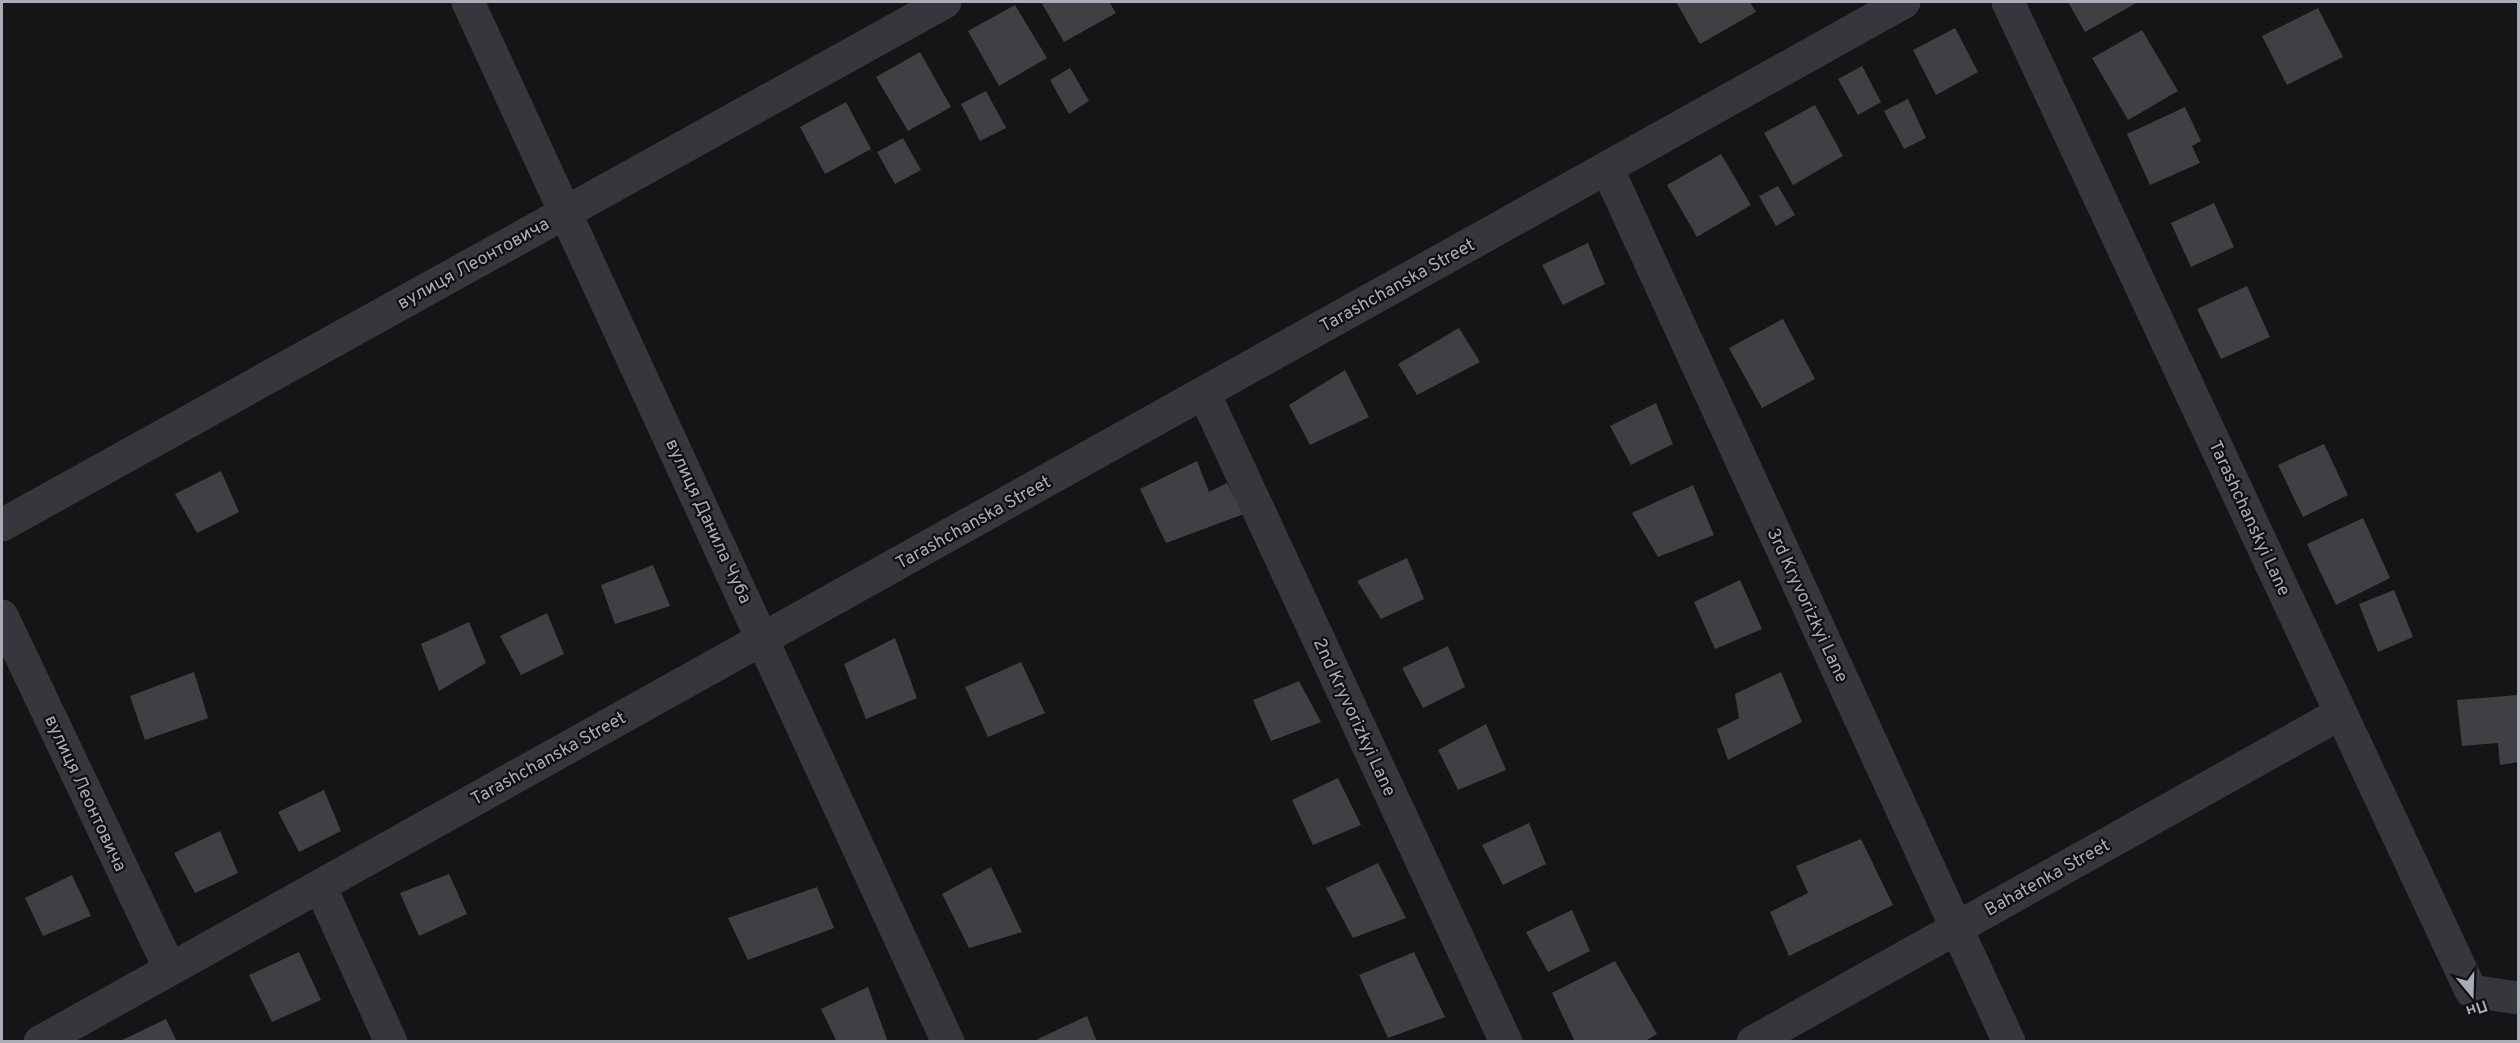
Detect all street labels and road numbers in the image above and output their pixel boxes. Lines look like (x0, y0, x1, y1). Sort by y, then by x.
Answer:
street label: вулиця Леонтовича (394, 213, 554, 316)
street label: Tarashchanska Street (1316, 234, 1479, 339)
street label: вулиця Данила Чуба (659, 436, 756, 608)
street label: Tarashchanskyi Lane (2203, 437, 2295, 600)
street label: Tarashchanska Street (892, 471, 1055, 576)
street label: 3rd Kryvorizkyi Lane (1761, 525, 1853, 687)
street label: 2nd Kryvorizkyi Lane (1307, 635, 1400, 800)
street label: Tarashchanska Street (467, 707, 630, 812)
street label: вулиця Леонтовича (38, 712, 131, 875)
street label: Bahatenka Street (1981, 834, 2114, 922)

